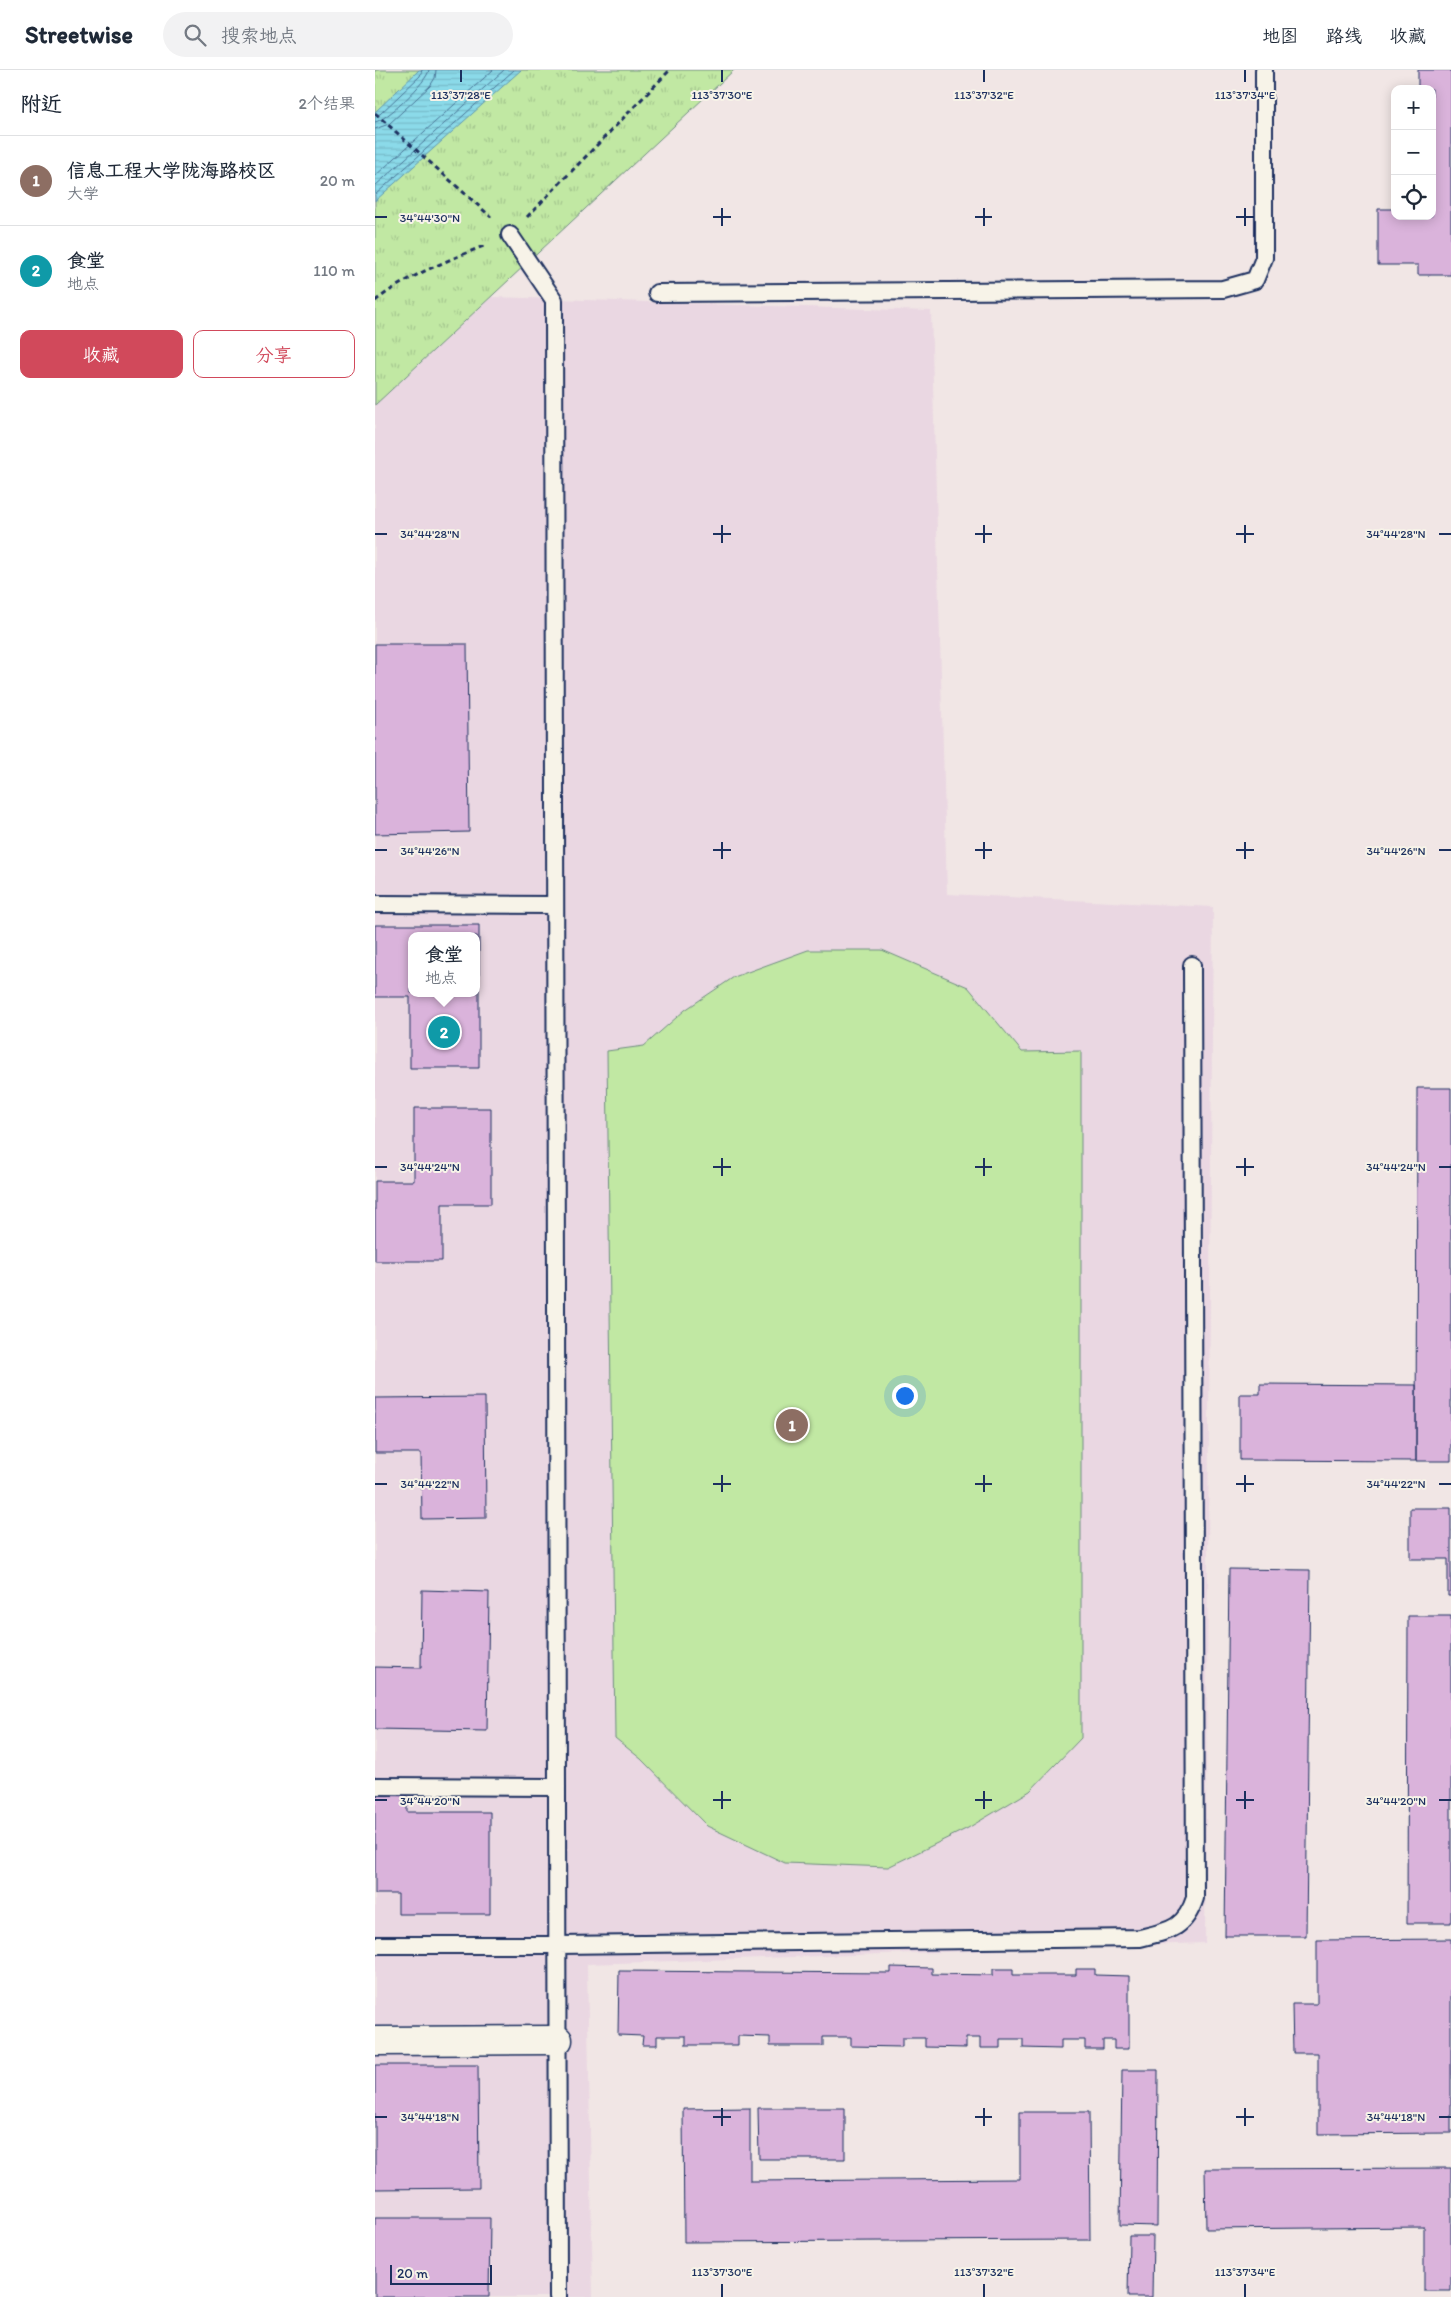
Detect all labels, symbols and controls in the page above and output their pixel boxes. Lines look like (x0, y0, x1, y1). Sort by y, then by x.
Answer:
search box (163, 12, 513, 57)
text: Streetwise (25, 20, 133, 49)
icon: search (181, 21, 209, 49)
text: 搜索地点 (221, 24, 297, 47)
text: 地图 (1262, 25, 1298, 47)
text: 路线 (1326, 25, 1362, 47)
text: 收藏 (1390, 25, 1426, 47)
map controls (1391, 85, 1436, 220)
button: + (1391, 85, 1436, 130)
text: 113°37'28"E (431, 88, 491, 102)
text: 113°37'30"E (692, 88, 753, 102)
text: 113°37'32"E (954, 88, 1014, 102)
text: 113°37'34"E (1215, 88, 1276, 102)
text: 附近 (20, 91, 62, 116)
text: 2个结果 (299, 94, 355, 113)
button: − (1391, 130, 1436, 175)
text: 信息工程大学陇海路校区 (67, 159, 276, 182)
text: 1 (32, 171, 40, 190)
text: 20 m (320, 171, 355, 190)
button: locate (1391, 175, 1436, 220)
text: 大学 (67, 184, 99, 203)
text: 34°44'30"N (400, 211, 460, 225)
text: 食堂 (67, 249, 105, 272)
text: 2 (32, 261, 40, 280)
text: 110 m (313, 261, 355, 280)
text: 地点 (67, 274, 99, 293)
button: 收藏 (20, 330, 183, 378)
button: 分享 (193, 330, 355, 378)
text: 34°44'28"N (400, 527, 460, 541)
text: 34°44'28"N (1366, 527, 1426, 541)
text: 34°44'26"N (400, 844, 460, 858)
text: 34°44'26"N (1366, 844, 1426, 858)
popup (408, 932, 480, 997)
text: 食堂 (425, 943, 463, 966)
text: 地点 (425, 968, 457, 987)
pin: 2 (428, 1013, 460, 1051)
text: 34°44'24"N (400, 1160, 460, 1174)
text: 34°44'24"N (1366, 1160, 1426, 1174)
your location (892, 1383, 918, 1409)
pin: 1 (776, 1406, 808, 1444)
text: 34°44'22"N (400, 1477, 460, 1491)
text: 34°44'22"N (1366, 1477, 1426, 1491)
text: 34°44'20"N (400, 1794, 460, 1808)
text: 34°44'20"N (1366, 1794, 1426, 1808)
text: 34°44'18"N (401, 2110, 459, 2124)
text: 34°44'18"N (1367, 2110, 1425, 2124)
scale bar (390, 2262, 493, 2285)
text: 20 m (397, 2265, 428, 2282)
text: 113°37'30"E (692, 2265, 753, 2279)
text: 113°37'32"E (954, 2265, 1014, 2279)
text: 113°37'34"E (1215, 2265, 1276, 2279)

